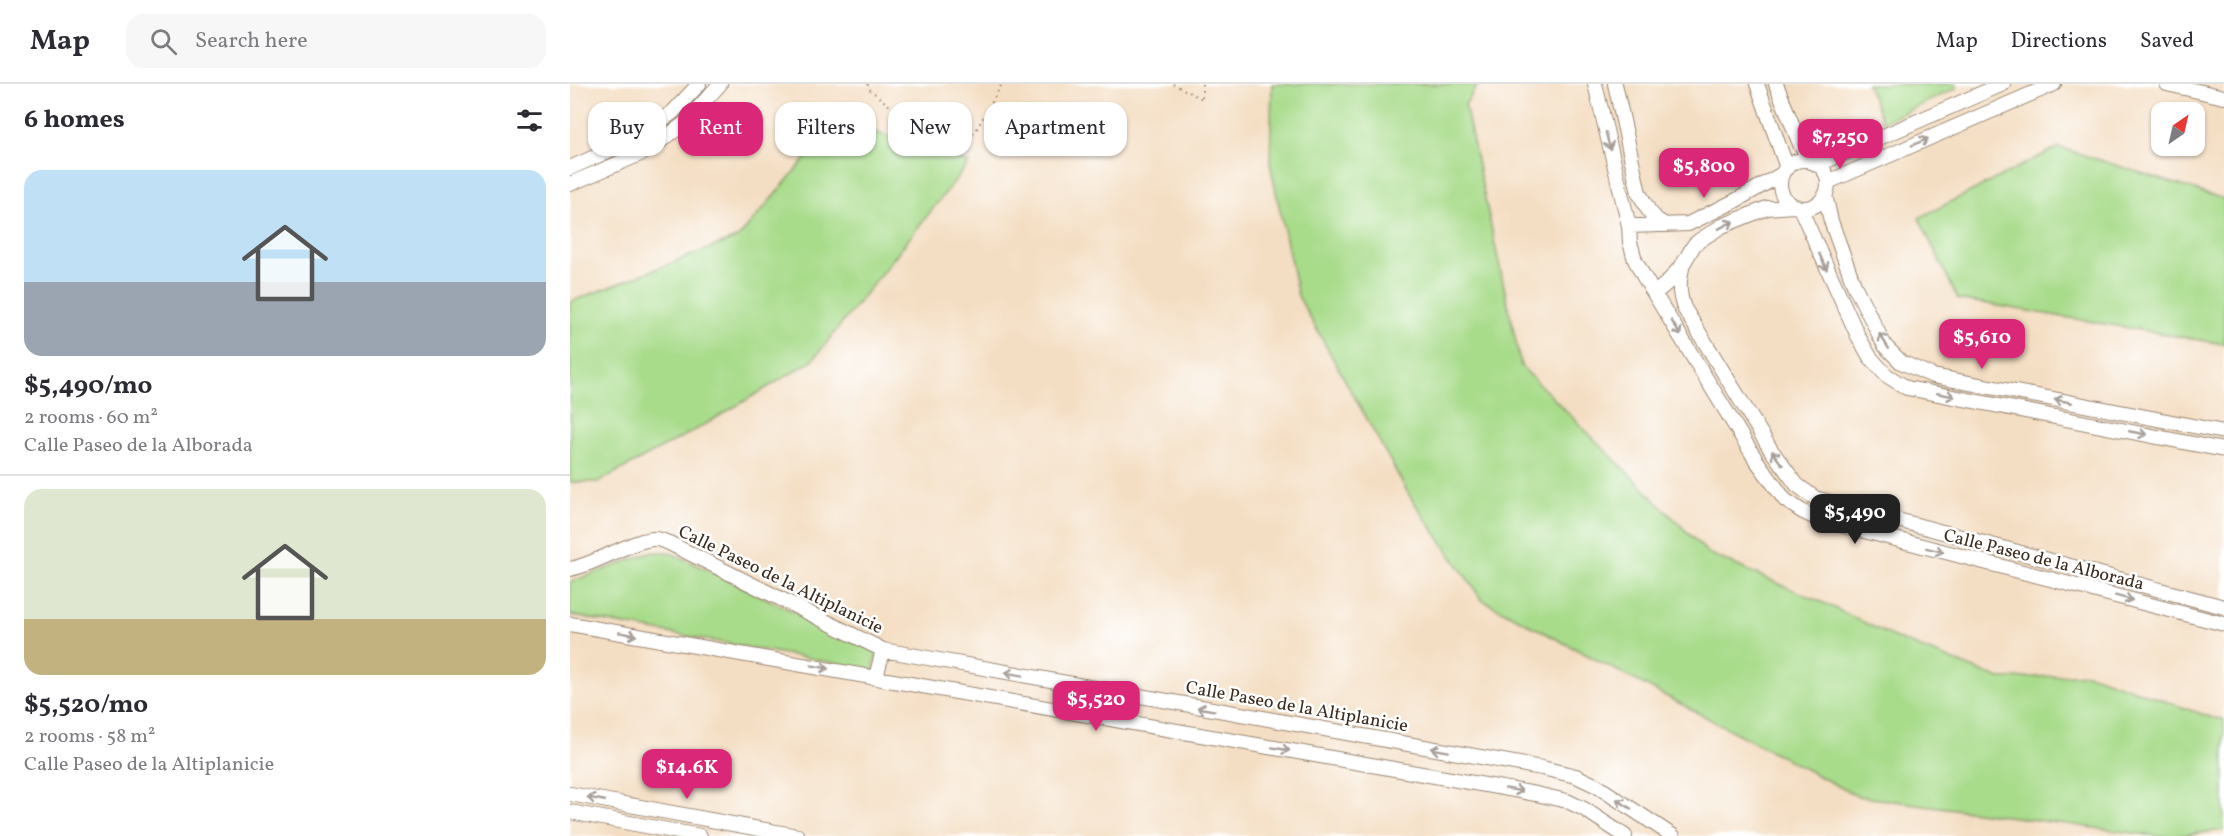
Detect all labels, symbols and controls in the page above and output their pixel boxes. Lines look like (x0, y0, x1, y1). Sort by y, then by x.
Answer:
search box (126, 14, 546, 68)
text: Map (30, 22, 90, 61)
icon: search (147, 25, 180, 58)
text: Search here (195, 26, 308, 57)
text: Map (1936, 27, 1978, 56)
text: Directions (2011, 27, 2107, 56)
text: Saved (2140, 27, 2194, 56)
text: 6 homes (24, 102, 125, 138)
chip: Buy (588, 102, 666, 156)
chip: Rent (678, 102, 763, 156)
chip: Filters (775, 102, 876, 156)
chip: New (888, 102, 972, 156)
chip: Apartment (984, 102, 1127, 156)
north arrow (2151, 102, 2205, 156)
map controls (2151, 102, 2205, 156)
icon: filters (513, 104, 546, 137)
pin: $7,250 (1791, 119, 1889, 170)
text: $7,250 (1812, 124, 1868, 152)
one-way arrow (1602, 131, 1614, 150)
one-way arrow (1910, 136, 1928, 147)
pin: $5,800 (1655, 148, 1753, 199)
text: $5,800 (1673, 153, 1735, 181)
icon: home (231, 209, 339, 317)
one-way arrow (1717, 219, 1734, 231)
one-way arrow (1817, 252, 1829, 270)
one-way arrow (1671, 319, 1683, 336)
pin: $5,610 (1933, 319, 2031, 370)
text: $5,610 (1953, 324, 2011, 352)
one-way arrow (1877, 333, 1890, 350)
text: $5,490/mo (24, 368, 152, 404)
one-way arrow (1936, 390, 1955, 401)
one-way arrow (2054, 395, 2074, 406)
text: 2 rooms · 60 m² (24, 404, 158, 432)
one-way arrow (2127, 428, 2147, 439)
text: Calle Paseo de la Alborada (24, 432, 253, 460)
one-way arrow (1771, 451, 1783, 467)
pin: $5,490 (1806, 494, 1904, 545)
text: $5,490 (1824, 499, 1886, 527)
street label: Calle Paseo de la Altiplanicie (674, 520, 887, 641)
street label: Calle Paseo de la Alborada (1941, 523, 2147, 597)
icon: home (231, 528, 339, 636)
one-way arrow (1926, 544, 1945, 556)
one-way arrow (2114, 593, 2133, 605)
one-way arrow (617, 629, 637, 640)
one-way arrow (810, 662, 829, 673)
one-way arrow (1005, 668, 1025, 679)
street label: Calle Paseo de la Altiplanicie (1184, 676, 1410, 739)
pin: $5,520 (1047, 681, 1145, 732)
text: $5,520 (1067, 686, 1125, 714)
text: $5,520/mo (24, 687, 148, 723)
one-way arrow (1197, 703, 1216, 714)
text: 2 rooms · 58 m² (24, 723, 155, 751)
one-way arrow (1270, 744, 1290, 755)
one-way arrow (1430, 744, 1450, 755)
pin: $14.6K (638, 749, 736, 800)
text: Calle Paseo de la Altiplanicie (24, 751, 274, 779)
text: $14.6K (656, 754, 718, 782)
one-way arrow (1504, 785, 1523, 796)
one-way arrow (587, 793, 607, 804)
one-way arrow (1617, 798, 1633, 810)

